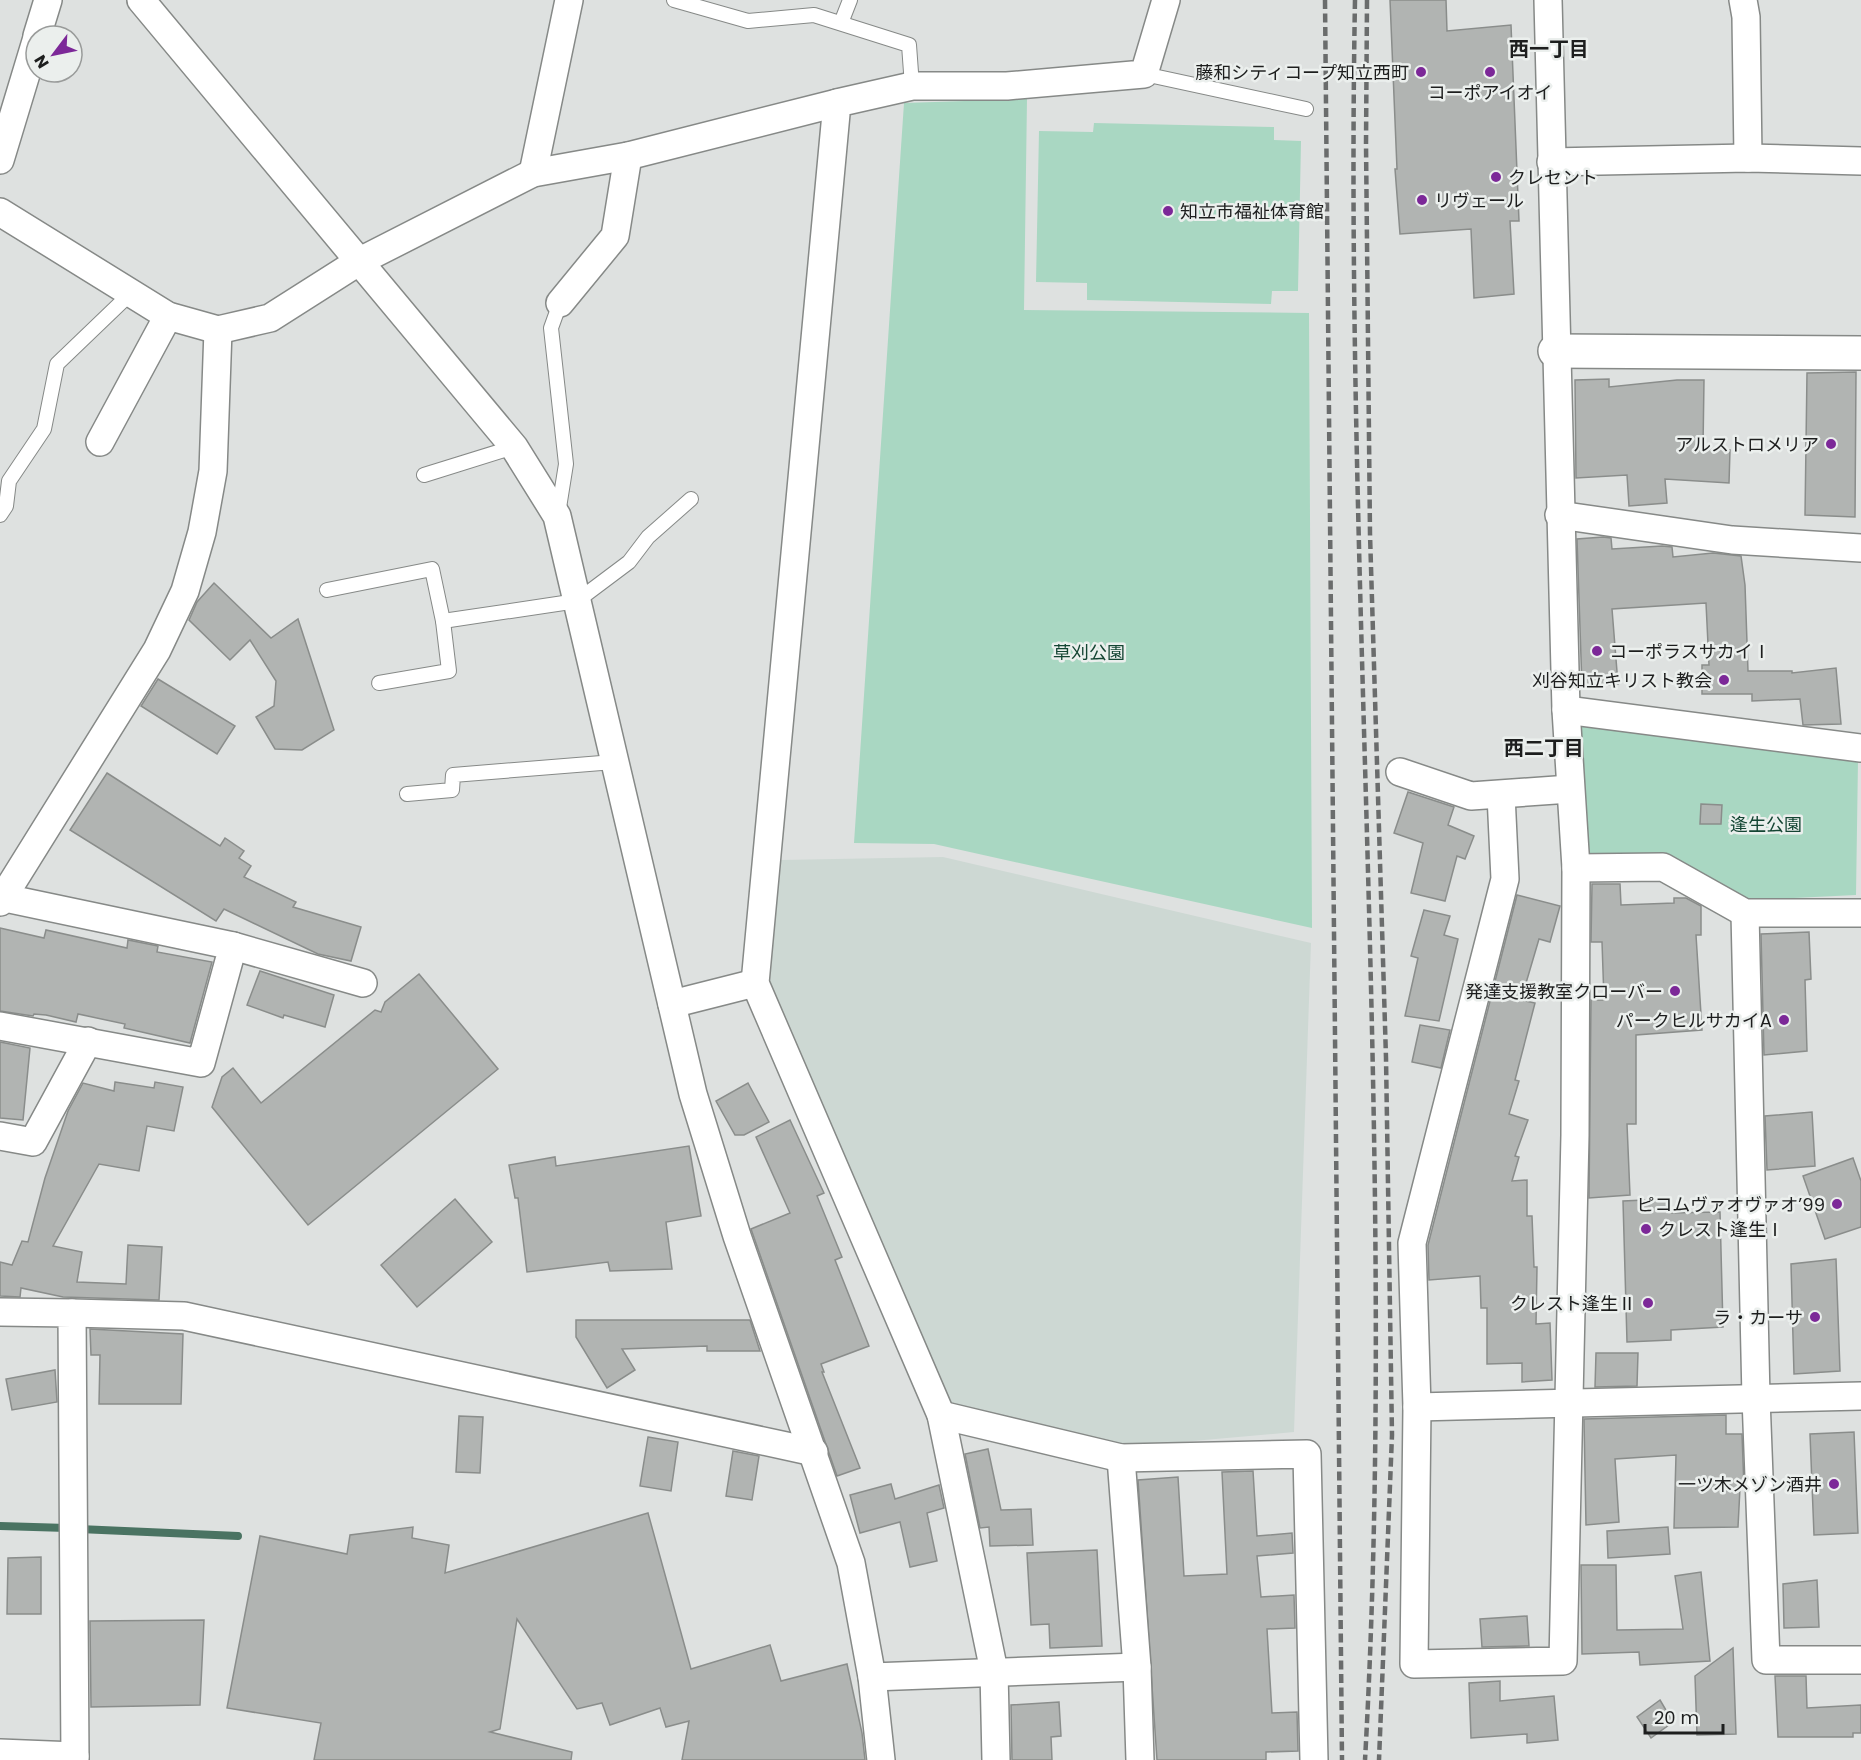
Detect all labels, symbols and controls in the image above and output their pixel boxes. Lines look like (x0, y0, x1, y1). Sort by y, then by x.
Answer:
north arrow (24, 24, 84, 84)
district label: 西一丁目 (1509, 35, 1589, 63)
text: N (29, 50, 55, 73)
place label: 藤和シティコープ知立西町 (1195, 60, 1409, 85)
marker: 藤和シティコープ知立西町 (1414, 65, 1428, 79)
marker: コーポアイオイ (1483, 65, 1497, 79)
place label: コーポアイオイ (1427, 80, 1553, 105)
place label: クレセント (1508, 165, 1598, 190)
marker: クレセント (1489, 170, 1503, 184)
place label: リヴェール (1434, 188, 1524, 213)
marker: リヴェール (1415, 193, 1429, 207)
place label: 知立市福祉体育館 (1180, 199, 1324, 224)
marker: 知立市福祉体育館 (1161, 204, 1175, 218)
place label: アルストロメリア (1675, 432, 1819, 457)
marker: アルストロメリア (1824, 437, 1838, 451)
place label: コーポラスサカイⅠ (1609, 639, 1771, 664)
park label: 草刈公園 (1053, 640, 1125, 665)
marker: コーポラスサカイⅠ (1590, 644, 1604, 658)
place label: 刈谷知立キリスト教会 (1532, 668, 1712, 693)
marker: 刈谷知立キリスト教会 (1717, 673, 1731, 687)
district label: 西二丁目 (1504, 734, 1584, 762)
park label: 逢生公園 (1730, 812, 1802, 837)
place label: 発達支援教室クローバー (1465, 979, 1663, 1004)
marker: 発達支援教室クローバー (1668, 984, 1682, 998)
place label: パークヒルサカイA (1616, 1008, 1772, 1033)
marker: パークヒルサカイA (1777, 1013, 1791, 1027)
place label: ピコムヴァオヴァオ’99 (1636, 1192, 1825, 1217)
marker: ピコムヴァオヴァオ’99 (1830, 1197, 1844, 1211)
place label: クレスト逢生Ⅰ (1658, 1217, 1784, 1242)
marker: クレスト逢生Ⅰ (1639, 1222, 1653, 1236)
place label: クレスト逢生Ⅱ (1510, 1291, 1636, 1316)
marker: クレスト逢生Ⅱ (1641, 1296, 1655, 1310)
place label: ラ・カーサ (1713, 1305, 1803, 1330)
marker: ラ・カーサ (1808, 1310, 1822, 1324)
place label: 一ツ木メゾン酒井 (1678, 1472, 1822, 1497)
marker: 一ツ木メゾン酒井 (1827, 1477, 1841, 1491)
scale bar (1645, 1697, 1723, 1735)
text: 20 m (1654, 1705, 1699, 1730)

